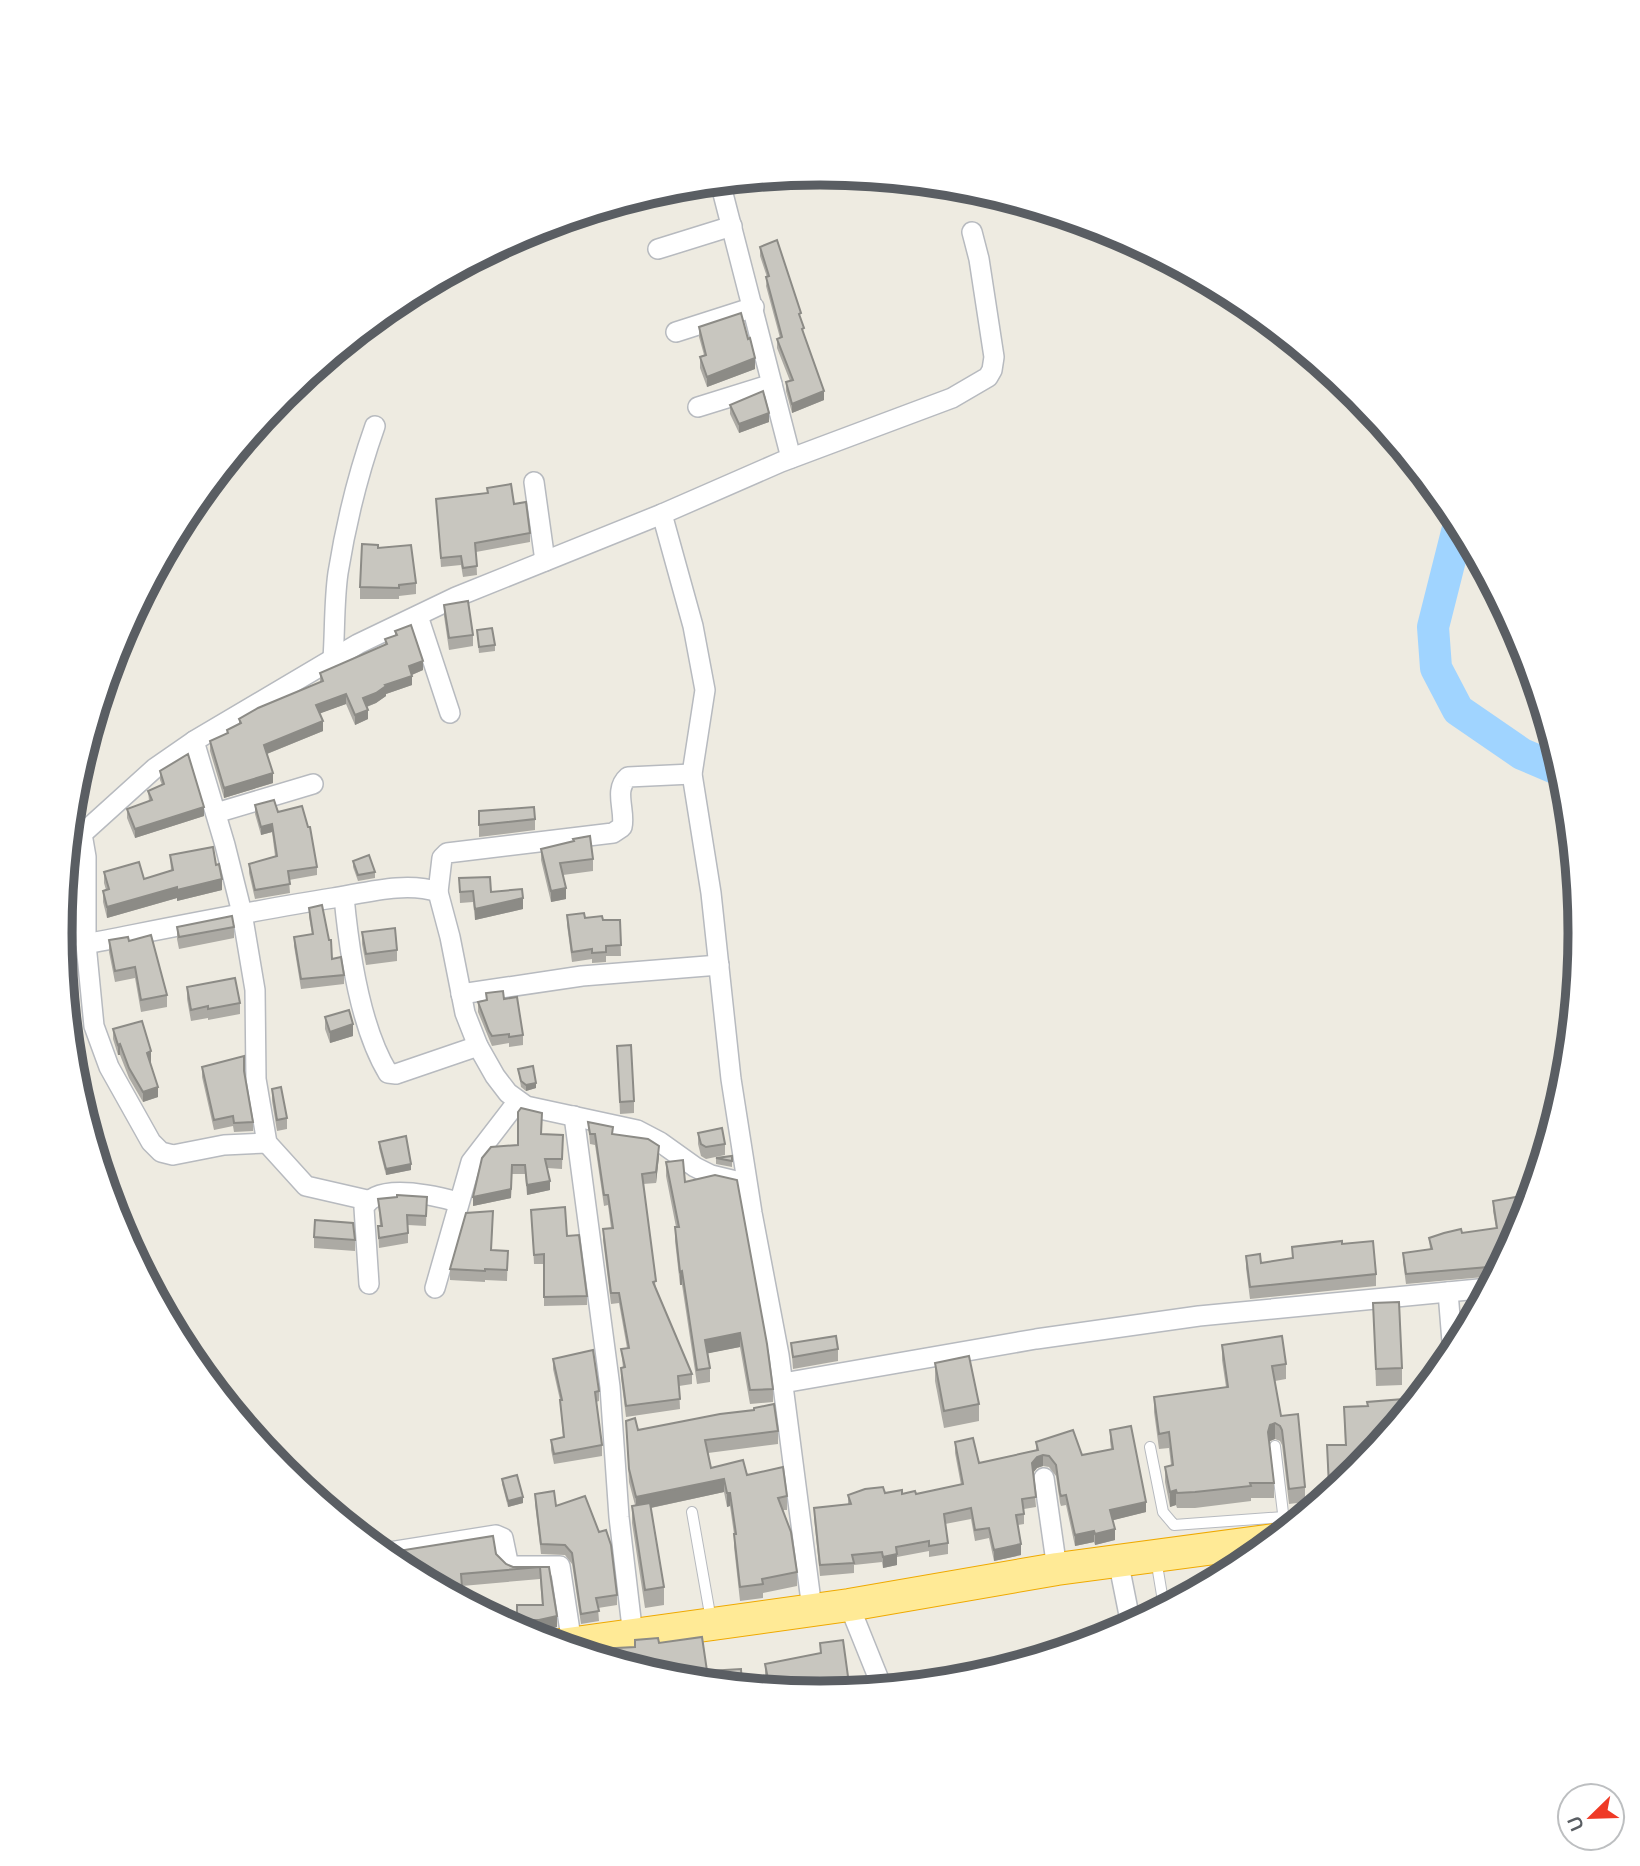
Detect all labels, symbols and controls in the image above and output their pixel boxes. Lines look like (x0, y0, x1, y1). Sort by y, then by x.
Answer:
north arrow (1556, 1782, 1626, 1852)
text: U (1562, 1812, 1589, 1835)

